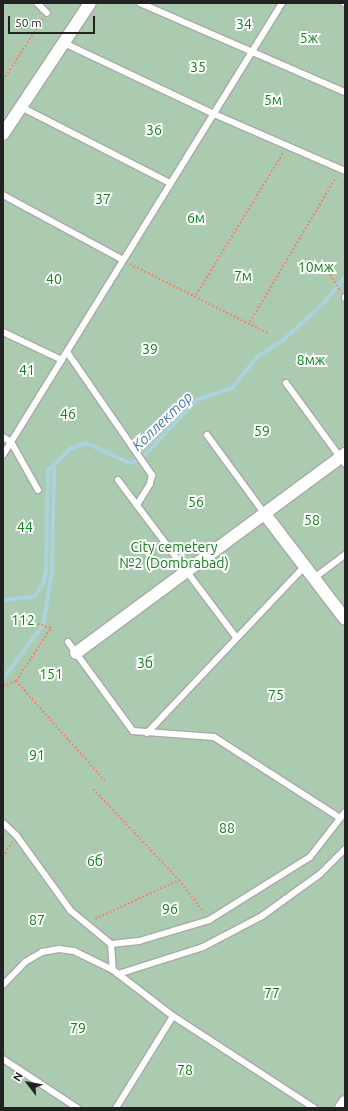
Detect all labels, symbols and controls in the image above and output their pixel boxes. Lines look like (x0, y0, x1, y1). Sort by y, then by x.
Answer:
scale bar (10, 8, 97, 34)
text: 50 m (15, 16, 42, 29)
park label: 34 (236, 16, 252, 32)
park label: 5ж (300, 30, 318, 46)
park label: 35 (190, 59, 206, 75)
park label: 5м (264, 92, 282, 108)
park label: 36 (146, 122, 162, 138)
park label: 37 (95, 191, 111, 207)
park label: 6м (187, 210, 205, 226)
park label: 10мж (298, 259, 334, 275)
park label: 7м (234, 268, 252, 284)
park label: 40 (46, 271, 62, 287)
park label: 39 (142, 341, 158, 357)
park label: 8мж (297, 352, 325, 368)
park label: 41 (19, 362, 35, 378)
water label: Коллектор (128, 388, 196, 454)
park label: 46 (60, 406, 76, 422)
park label: 59 (254, 423, 270, 439)
park label: 56 (188, 494, 204, 510)
park label: 58 (304, 512, 320, 528)
park label: 44 (17, 519, 33, 535)
park label: City cemetery №2 (Dombrabad) (119, 539, 229, 572)
park label: 112 (11, 612, 35, 628)
park label: 3б (137, 655, 153, 671)
park label: 151 (39, 666, 63, 682)
park label: 75 (268, 687, 284, 703)
park label: 91 (29, 747, 45, 763)
park label: 88 (219, 820, 235, 836)
park label: 6б (87, 853, 103, 869)
park label: 96 (162, 901, 178, 917)
park label: 87 (29, 912, 45, 928)
park label: 77 (264, 985, 280, 1001)
park label: 79 (70, 1020, 86, 1036)
park label: 78 (177, 1062, 193, 1078)
north arrow (8, 1063, 48, 1103)
text: N (11, 1070, 25, 1083)

